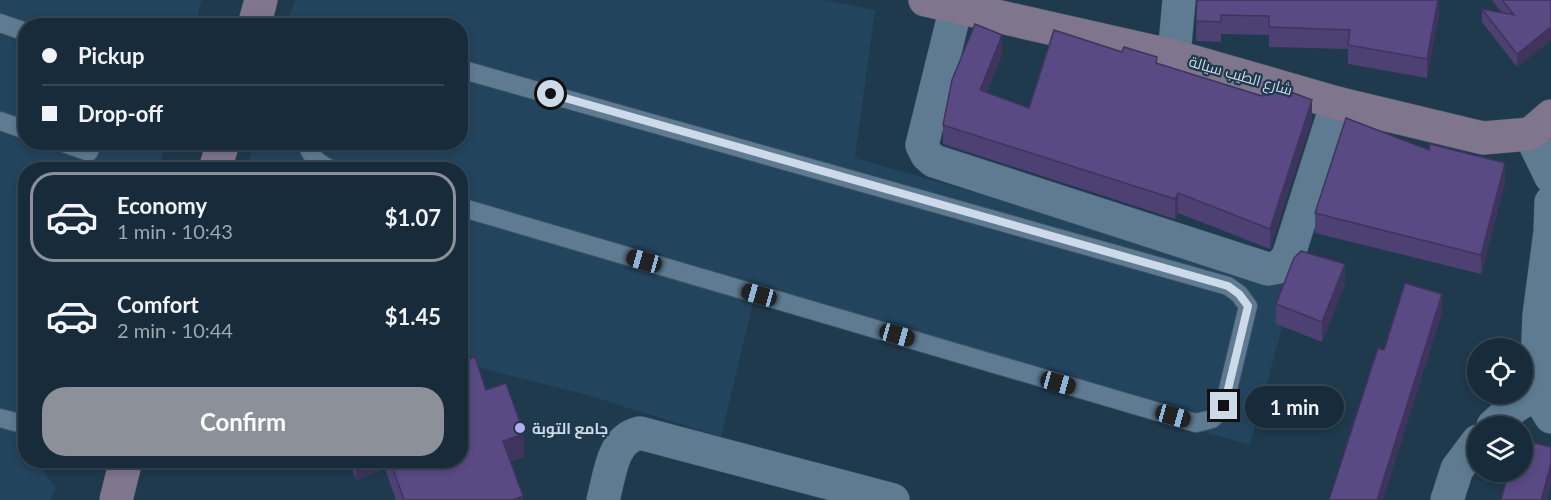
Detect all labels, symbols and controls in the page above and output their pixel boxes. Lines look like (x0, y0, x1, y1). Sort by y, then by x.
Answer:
text: Pickup (78, 42, 144, 69)
street label: شارع الطيب سيالة (1186, 52, 1295, 101)
route start (537, 80, 564, 107)
text: Drop-off (78, 100, 163, 127)
icon: car (45, 190, 99, 244)
text: Economy (117, 192, 207, 219)
text: $1.07 (385, 204, 441, 231)
text: 1 min · 10:43 (117, 219, 233, 243)
car (624, 247, 664, 275)
car (739, 281, 779, 309)
icon: car (45, 289, 99, 343)
text: Comfort (117, 291, 199, 318)
text: $1.45 (385, 303, 441, 330)
text: 2 min · 10:44 (117, 318, 233, 342)
car (877, 321, 917, 349)
map controls (1467, 338, 1533, 482)
button: locate (1467, 338, 1533, 404)
car (1038, 369, 1078, 397)
callout: 1 min (1245, 385, 1344, 427)
button: Confirm (42, 387, 444, 456)
route end (1210, 392, 1237, 419)
text: 1 min (1270, 395, 1319, 419)
car (1153, 402, 1193, 430)
button: layers (1467, 416, 1533, 482)
place label: جامع التوبة (532, 419, 608, 439)
marker: جامع التوبة (513, 421, 527, 435)

